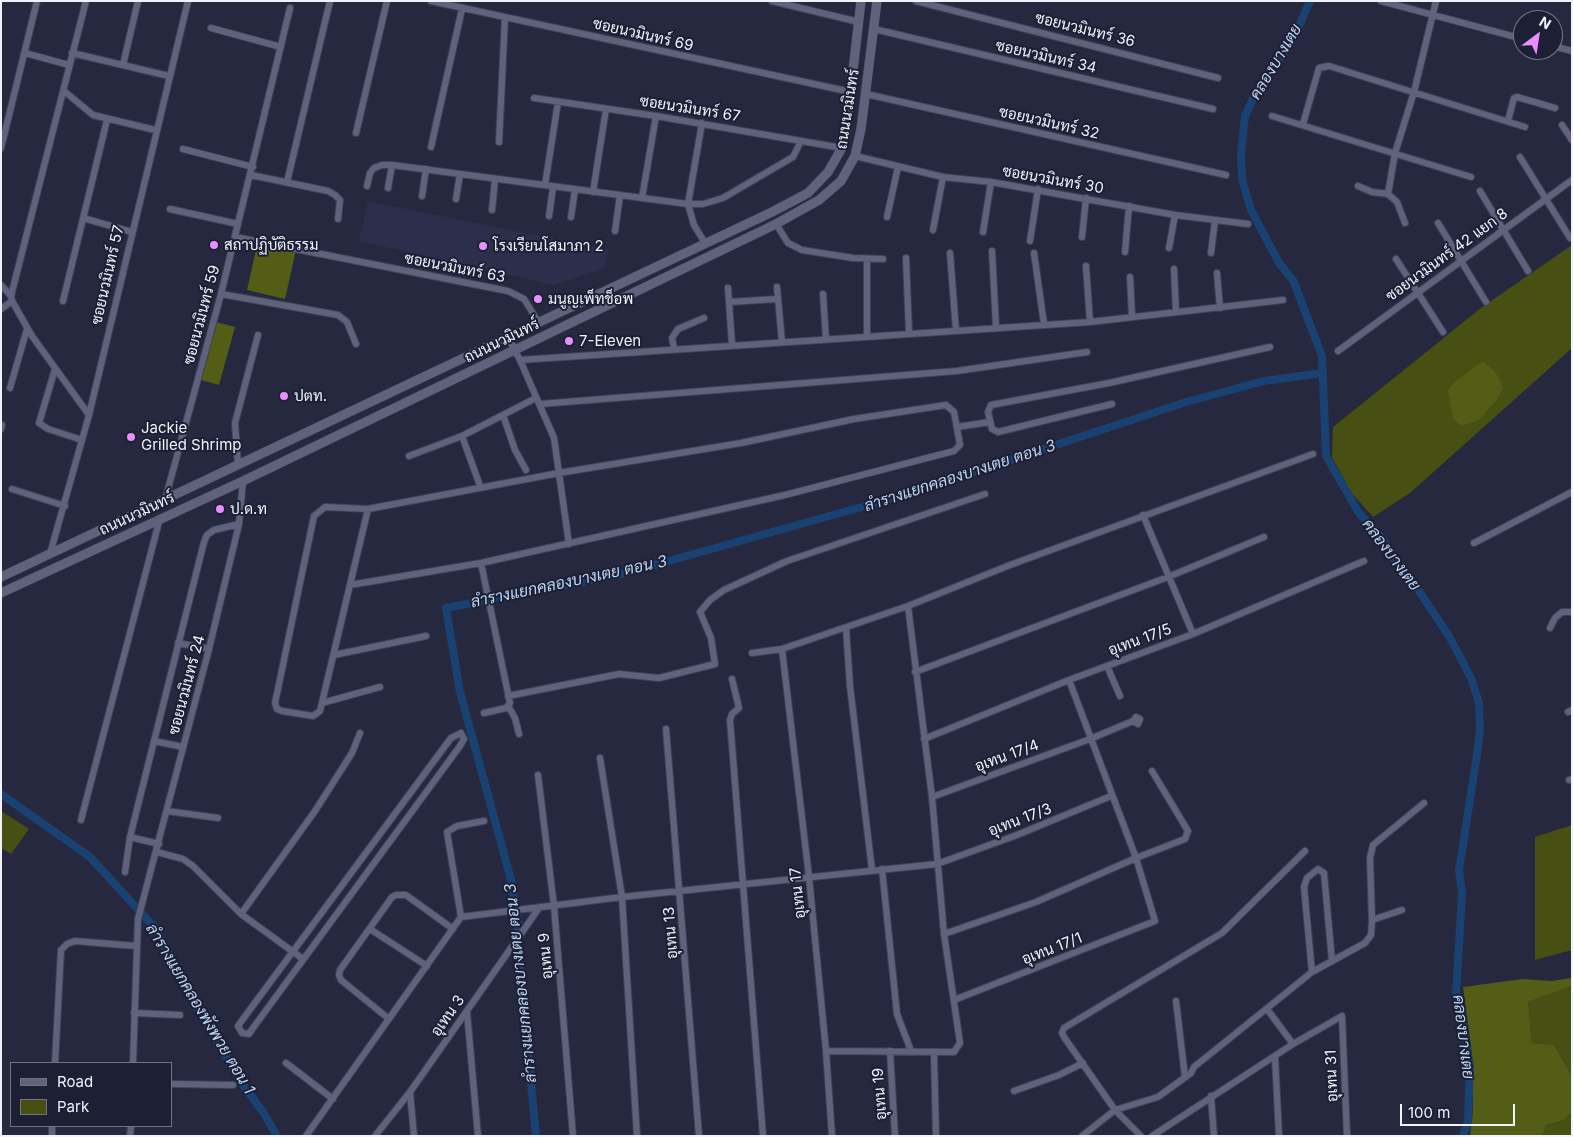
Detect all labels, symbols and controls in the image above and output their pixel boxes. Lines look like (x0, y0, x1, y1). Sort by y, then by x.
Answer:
street label: ซอยนวมินทร์ 36 (1033, 9, 1137, 51)
north arrow (1513, 10, 1563, 60)
text: N (1537, 13, 1554, 33)
street label: ซอยนวมินทร์ 69 (591, 15, 695, 55)
water label: คลองบางเตย (1246, 21, 1306, 103)
street label: ซอยนวมินทร์ 34 (994, 37, 1098, 77)
street label: ถนนนวมินทร์ (833, 68, 863, 150)
street label: ซอยนวมินทร์ 67 (638, 92, 742, 126)
street label: ซอยนวมินทร์ 32 (997, 103, 1101, 143)
street label: ซอยนวมินทร์ 30 (1001, 162, 1105, 198)
street label: ซอยนวมินทร์ 42 แยก 8 (1382, 205, 1512, 305)
street label: ซอยนวมินทร์ 57 (88, 223, 128, 327)
place label: สถาปฏิบัติธรรม (224, 236, 318, 254)
place label: โรงเรียนโสมาภา 2 (493, 237, 604, 255)
marker: สถาปฏิบัติธรรม (208, 239, 220, 251)
marker: โรงเรียนโสมาภา 2 (477, 240, 489, 252)
street label: ซอยนวมินทร์ 63 (403, 249, 507, 287)
street label: ซอยนวมินทร์ 59 (180, 263, 224, 367)
place label: มนูญเพ็ทช็อพ (548, 290, 633, 308)
marker: มนูญเพ็ทช็อพ (532, 293, 544, 305)
street label: ถนนนวมินทร์ (462, 315, 542, 367)
place label: 7-Eleven (579, 332, 641, 350)
marker: 7-Eleven (563, 335, 575, 347)
place label: ปตท. (294, 387, 327, 405)
marker: ปตท. (278, 390, 290, 402)
place label: Jackie Grilled Shrimp (141, 419, 241, 454)
marker: Jackie Grilled Shrimp (125, 431, 137, 443)
water label: ลำรางแยกคลองบางเตย ตอน 3 (862, 436, 1058, 516)
street label: ถนนนวมินทร์ (97, 489, 177, 539)
place label: ป.ด.ท (230, 500, 267, 518)
marker: ป.ด.ท (214, 503, 226, 515)
water label: คลองบางเตย (1358, 515, 1424, 595)
water label: ลำรางแยกคลองบางเตย ตอน 3 (469, 552, 669, 612)
street label: อุเทน 17/5 (1106, 620, 1174, 660)
street label: ซอยนวมินทร์ 24 (165, 633, 209, 737)
street label: อุเทน 17/4 (973, 736, 1041, 776)
street label: อุเทน 17/3 (986, 800, 1054, 840)
street label: อุเทน 17 (786, 866, 810, 920)
water label: ลำรางแยกคลองบางเตย ตอน 3 (501, 882, 541, 1084)
street label: อุเทน 13 (660, 906, 682, 960)
water label: ลำรางแยกคลองพังพวย ตอน 1 (141, 920, 259, 1098)
street label: อุเทน 17/1 (1019, 929, 1085, 969)
street label: อุเทน 9 (535, 932, 557, 980)
street label: อุเทน 3 (427, 992, 469, 1040)
water label: คลองบางเตย (1448, 994, 1478, 1080)
street label: อุเทน 31 (1322, 1049, 1342, 1103)
legend (10, 1062, 172, 1127)
street label: อุเทน 19 (869, 1067, 891, 1121)
text: Road (57, 1072, 93, 1091)
scale bar (1403, 1094, 1518, 1126)
text: Park (57, 1097, 89, 1116)
text: 100 m (1408, 1103, 1450, 1122)

